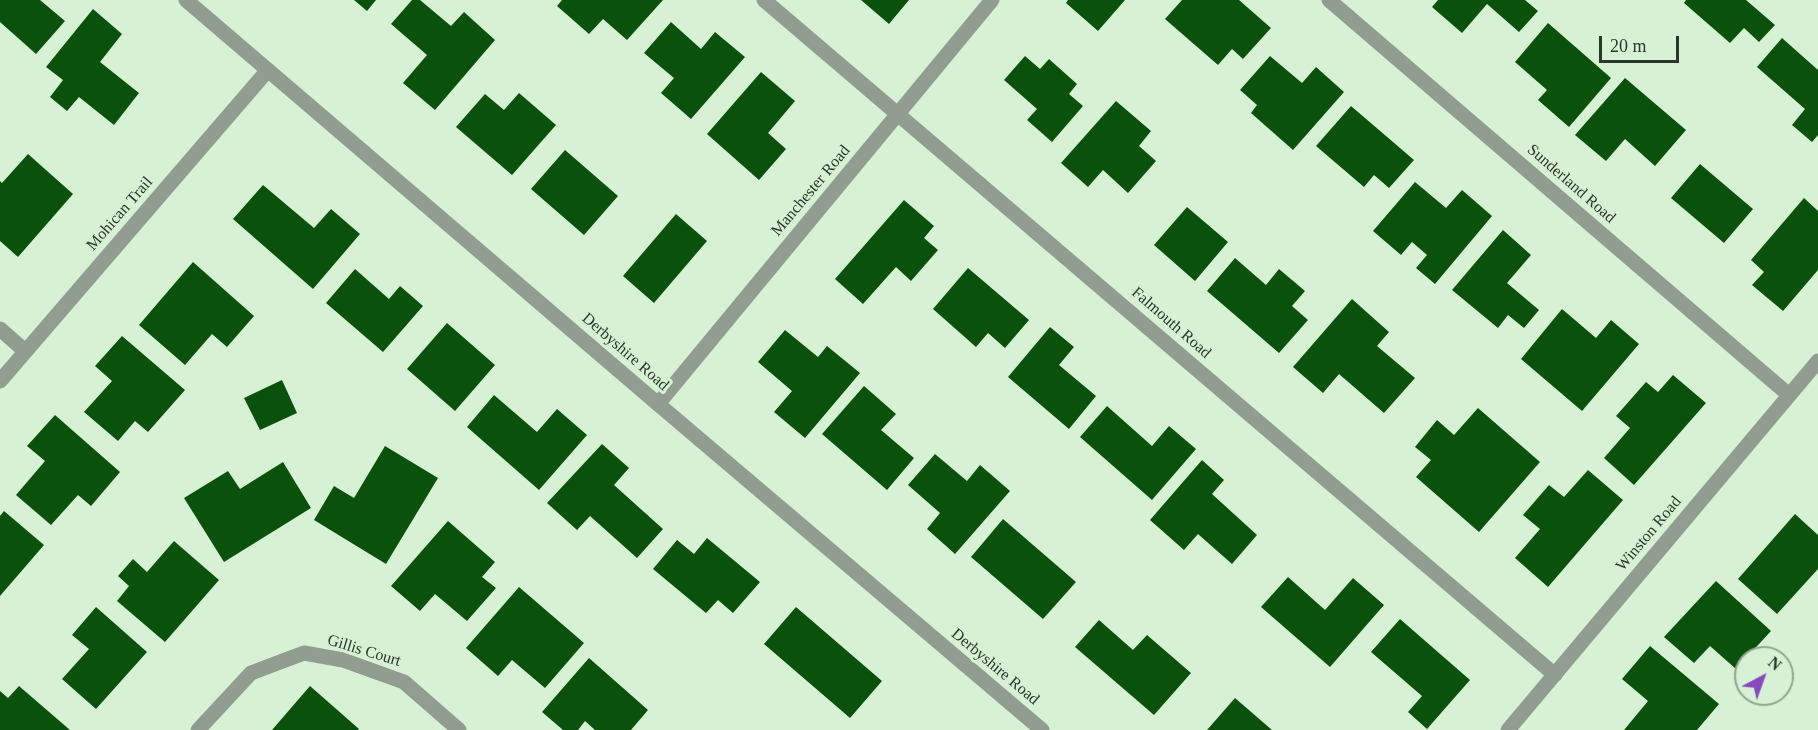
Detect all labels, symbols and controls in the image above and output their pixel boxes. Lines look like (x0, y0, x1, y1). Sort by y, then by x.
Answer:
scale bar (1602, 24, 1682, 62)
text: 20 m (1610, 36, 1647, 56)
street label: Sunderland Road (1523, 140, 1619, 228)
street label: Manchester Road (768, 142, 854, 240)
street label: Mohican Trail (83, 173, 157, 255)
street label: Falmouth Road (1127, 283, 1215, 363)
street label: Derbyshire Road (578, 309, 672, 395)
street label: Winston Road (1612, 493, 1686, 575)
street label: Derbyshire Road (947, 625, 1043, 709)
street label: Gillis Court (325, 631, 403, 671)
north arrow (1734, 646, 1794, 706)
text: N (1765, 653, 1785, 674)

